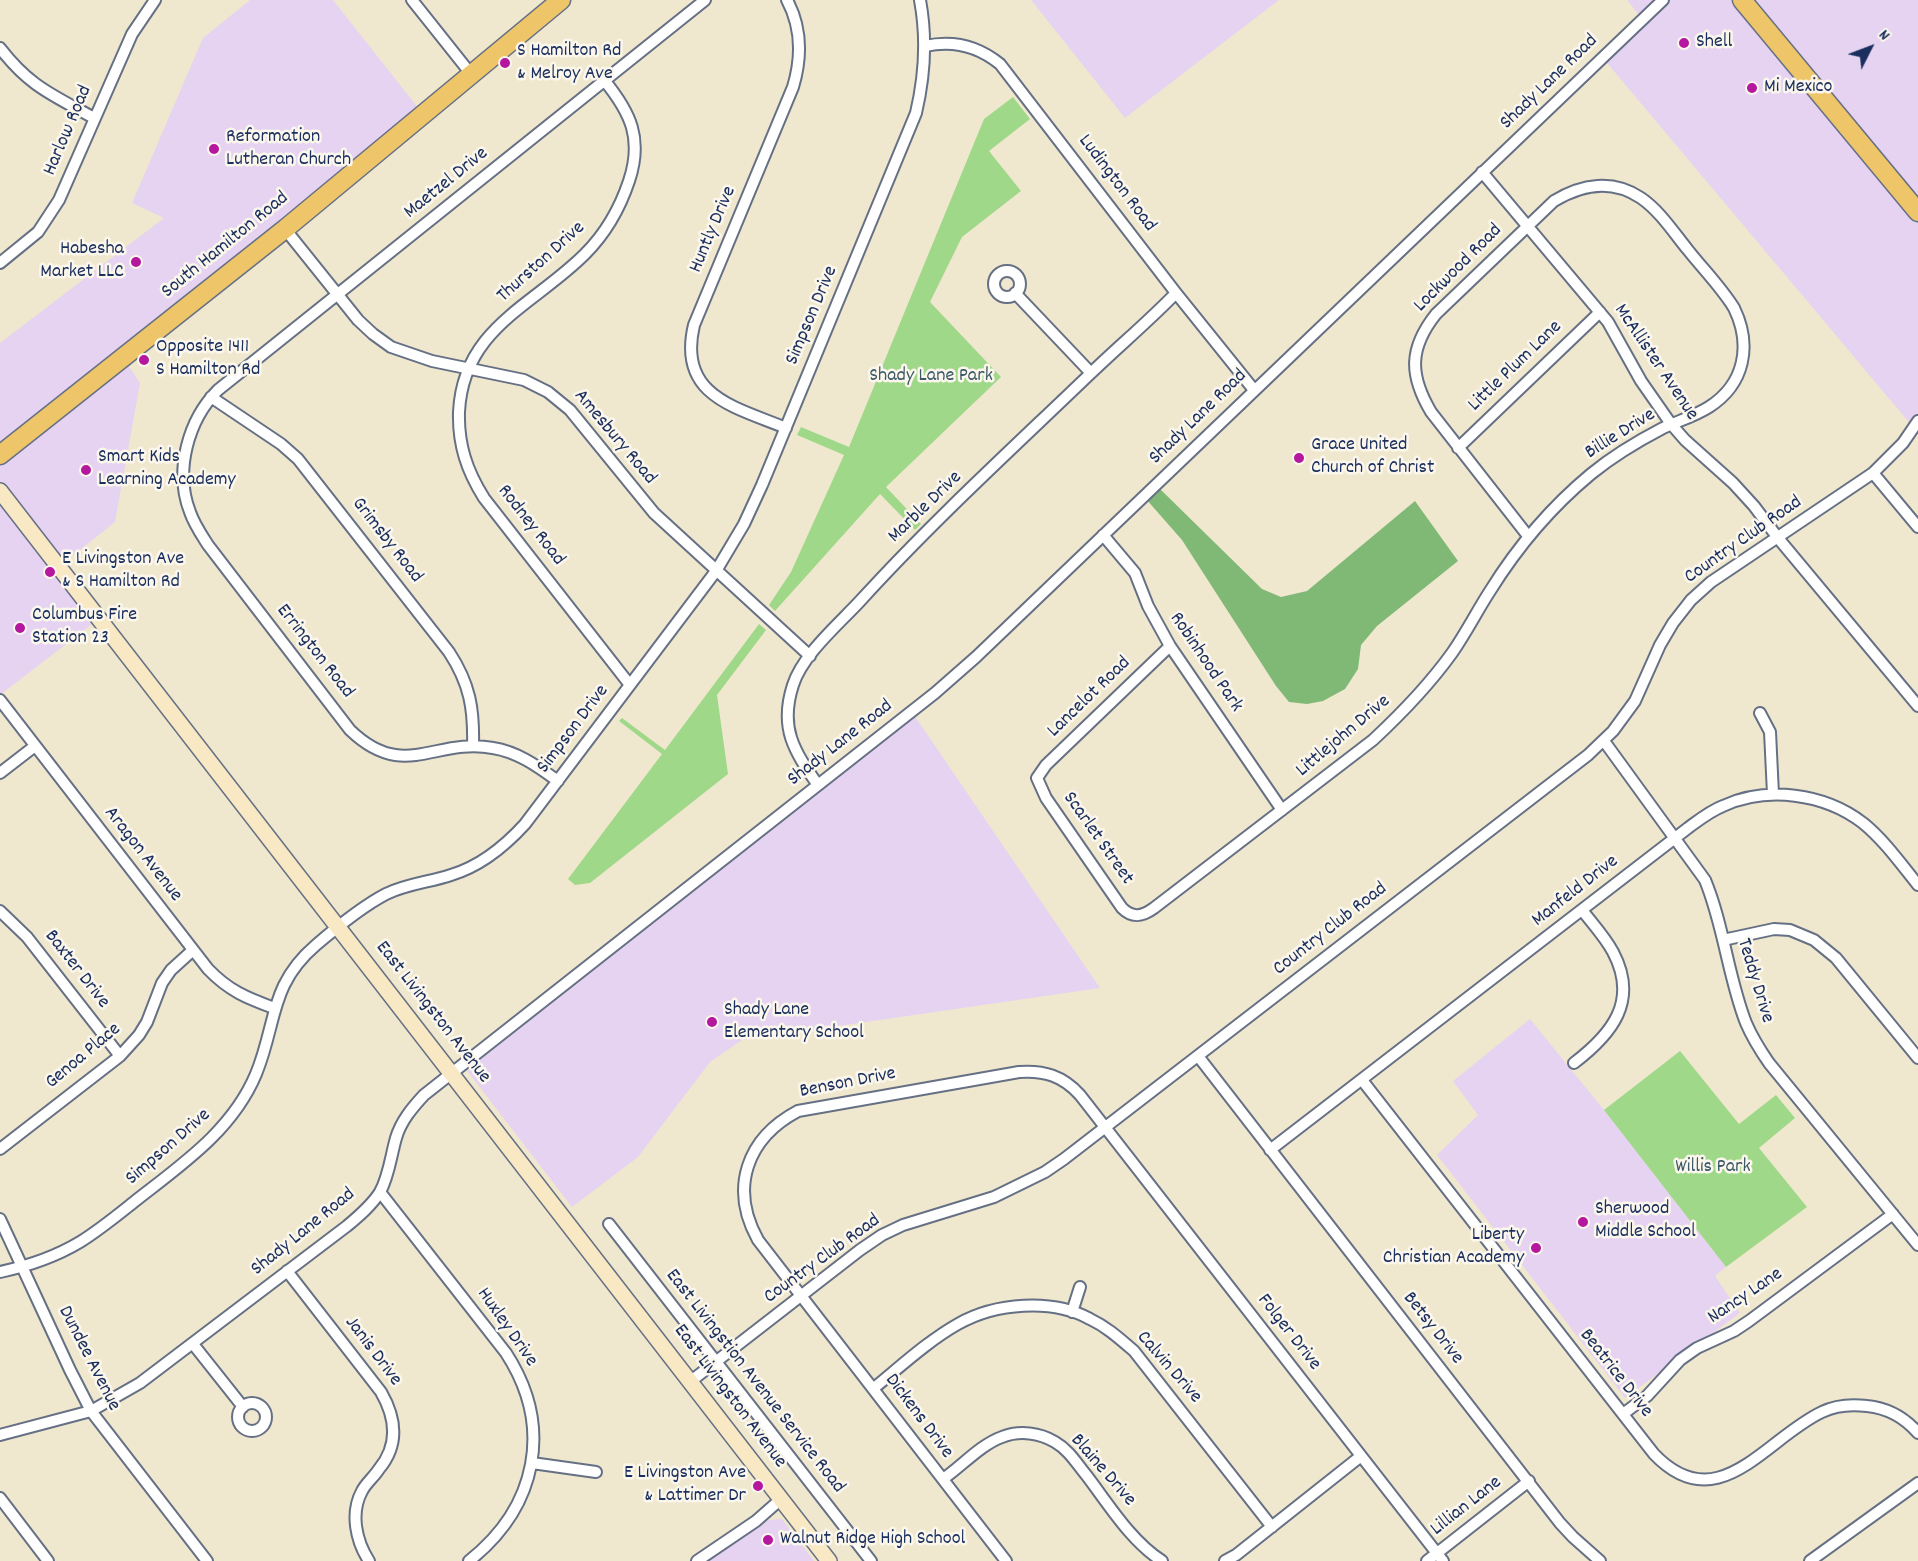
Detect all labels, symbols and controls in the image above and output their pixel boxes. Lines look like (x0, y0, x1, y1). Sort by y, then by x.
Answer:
north arrow (1840, 18, 1900, 78)
text: N (1873, 25, 1895, 46)
street label: Shady Lane Road (1496, 30, 1604, 136)
place label: Shell (1696, 31, 1732, 55)
marker: Shell (1677, 36, 1691, 50)
place label: S Hamilton Rd & Melroy Ave (517, 40, 621, 87)
marker: S Hamilton Rd & Melroy Ave (498, 56, 512, 70)
place label: Mi Mexico (1764, 76, 1832, 100)
marker: Mi Mexico (1745, 81, 1759, 95)
street label: Harlow Road (39, 82, 99, 180)
place label: Reformation Lutheran Church (226, 126, 351, 173)
street label: Ludington Road (1072, 131, 1160, 237)
marker: Reformation Lutheran Church (207, 142, 221, 156)
street label: Maetzel Drive (400, 143, 494, 225)
street label: Huntly Drive (685, 183, 743, 277)
street label: South Hamilton Road (158, 187, 294, 305)
street label: Thurston Drive (493, 217, 591, 309)
street label: Lockwood Road (1410, 220, 1508, 318)
place label: Habesha Market LLC (40, 238, 124, 285)
marker: Habesha Market LLC (129, 255, 143, 269)
street label: Simpson Drive (781, 263, 845, 369)
street label: McAllister Avenue (1607, 300, 1703, 426)
street label: Little Plum Lane (1464, 316, 1568, 418)
place label: Opposite 1411 S Hamilton Rd (156, 336, 260, 383)
marker: Opposite 1411 S Hamilton Rd (137, 353, 151, 367)
park label: Shady Lane Park (869, 365, 993, 389)
street label: Shady Lane Road (1145, 365, 1253, 471)
street label: Amesbury Road (567, 386, 661, 490)
street label: Billie Drive (1581, 404, 1661, 466)
place label: Grace United Church of Christ (1311, 434, 1434, 481)
place label: Smart Kids Learning Academy (98, 446, 236, 493)
marker: Grace United Church of Christ (1292, 451, 1306, 465)
marker: Smart Kids Learning Academy (79, 463, 93, 477)
street label: Marble Drive (884, 467, 968, 549)
street label: Rodney Road (491, 481, 569, 571)
street label: Country Club Road (1681, 492, 1807, 590)
street label: Grimsby Road (345, 493, 427, 589)
place label: E Livingston Ave & S Hamilton Rd (62, 548, 184, 595)
marker: E Livingston Ave & S Hamilton Rd (43, 565, 57, 579)
street label: Errington Road (270, 600, 358, 704)
place label: Columbus Fire Station 23 (32, 604, 137, 651)
street label: Robinhood Park (1163, 609, 1247, 717)
marker: Columbus Fire Station 23 (13, 621, 27, 635)
street label: Lancelot Road (1043, 652, 1137, 744)
street label: Simpson Drive (533, 681, 615, 779)
street label: Littlejohn Drive (1292, 691, 1396, 783)
street label: Shady Lane Road (784, 695, 898, 793)
street label: Scarlet Street (1056, 788, 1138, 890)
street label: Aragon Avenue (97, 803, 187, 907)
street label: Manfeld Drive (1528, 851, 1624, 933)
street label: Country Club Road (1269, 878, 1393, 982)
street label: Baxter Drive (38, 926, 114, 1014)
street label: Teddy Drive (1730, 936, 1778, 1026)
street label: East Livingston Avenue (369, 937, 495, 1089)
place label: Shady Lane Elementary School (724, 999, 864, 1046)
marker: Shady Lane Elementary School (705, 1015, 719, 1029)
street label: Genoa Place (41, 1019, 127, 1095)
street label: Benson Drive (798, 1063, 898, 1105)
street label: Simpson Drive (121, 1104, 217, 1192)
park label: Willis Park (1675, 1156, 1751, 1180)
street label: Shady Lane Road (247, 1184, 361, 1282)
place label: Sherwood Middle School (1595, 1198, 1696, 1245)
street label: Country Club Road (760, 1210, 886, 1310)
marker: Sherwood Middle School (1576, 1215, 1590, 1229)
place label: Liberty Christian Academy (1383, 1224, 1524, 1271)
marker: Liberty Christian Academy (1529, 1241, 1543, 1255)
street label: Nancy Lane (1704, 1263, 1788, 1331)
street label: East Livingstion Avenue Service Road (659, 1265, 849, 1499)
street label: Huxley Drive (470, 1284, 542, 1372)
street label: Betsy Drive (1396, 1288, 1468, 1370)
street label: Folger Drive (1251, 1290, 1325, 1376)
street label: Dundee Avenue (51, 1303, 125, 1415)
street label: Janis Drive (338, 1312, 406, 1392)
street label: East Livingston Avenue (667, 1320, 791, 1474)
street label: Beatrice Drive (1573, 1325, 1657, 1423)
street label: Calvin Drive (1130, 1327, 1206, 1409)
street label: Dickens Drive (878, 1370, 958, 1464)
street label: Blaine Drive (1064, 1430, 1140, 1512)
place label: E Livingston Ave & Lattimer Dr (624, 1462, 746, 1509)
street label: Lillian Lane (1427, 1472, 1507, 1542)
marker: E Livingston Ave & Lattimer Dr (751, 1479, 765, 1493)
place label: Walnut Ridge High School (780, 1528, 965, 1552)
marker: Walnut Ridge High School (761, 1533, 775, 1547)

